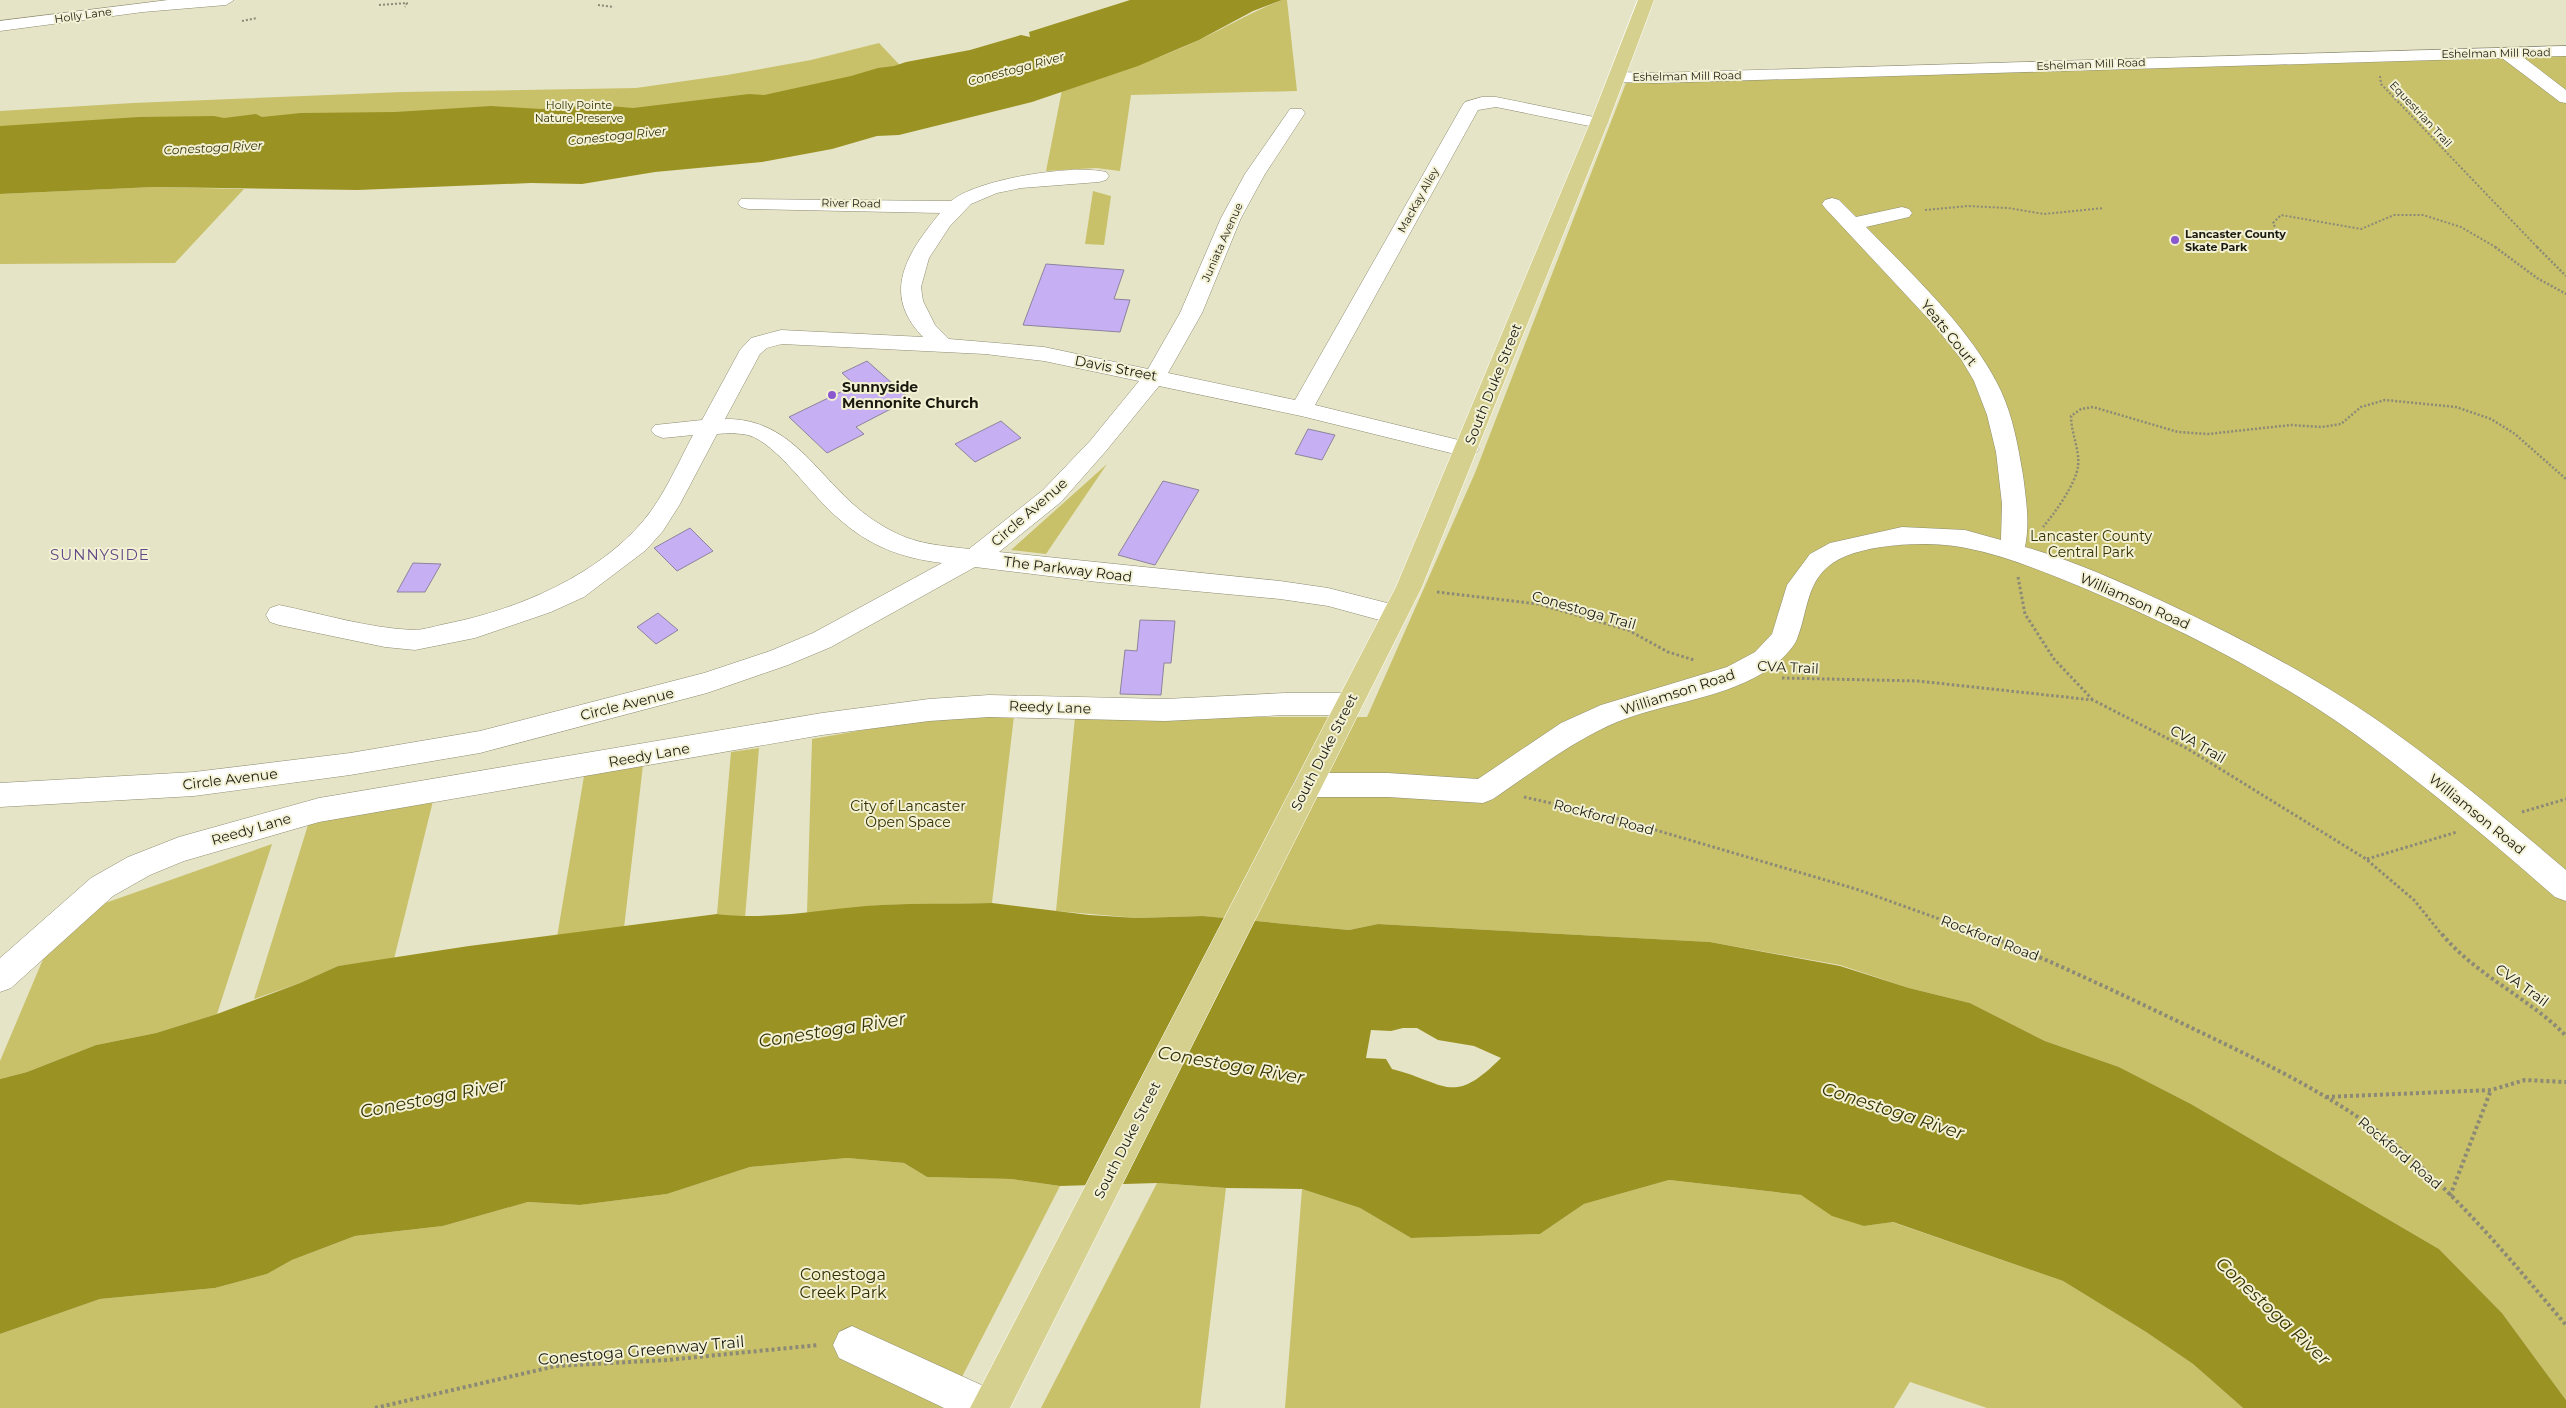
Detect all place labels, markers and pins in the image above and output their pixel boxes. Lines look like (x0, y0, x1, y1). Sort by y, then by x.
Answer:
place label: Lancaster County Skate Park (2185, 227, 2286, 254)
marker: Lancaster County Skate Park (2169, 234, 2181, 246)
place label: Sunnyside Mennonite Church (842, 378, 979, 412)
marker: Sunnyside Mennonite Church (826, 389, 838, 401)

